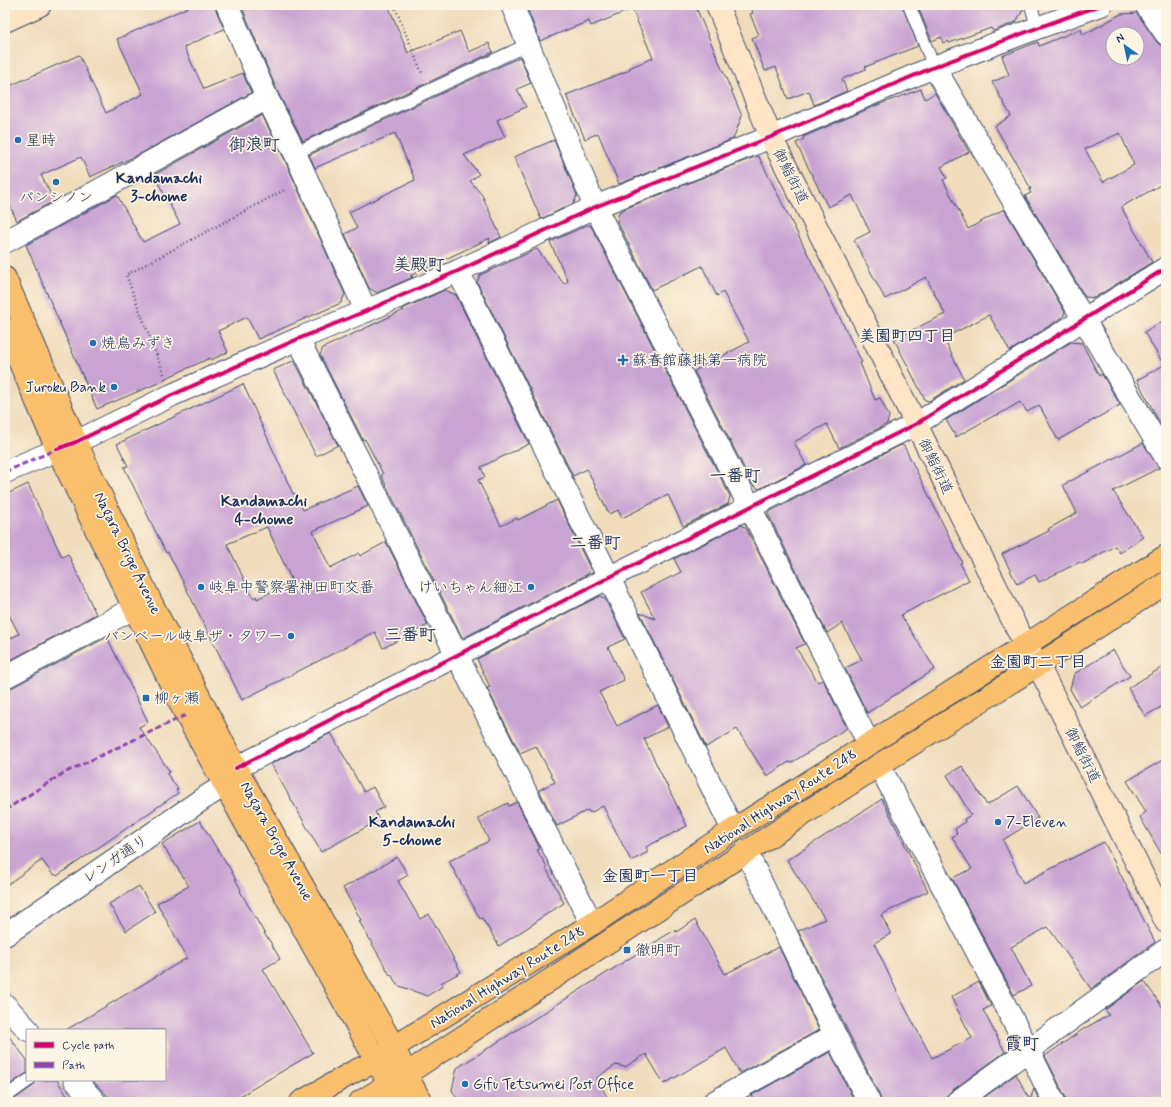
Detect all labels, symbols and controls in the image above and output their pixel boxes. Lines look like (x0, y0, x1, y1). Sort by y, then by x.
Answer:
north arrow (1105, 26, 1145, 66)
text: N (1113, 31, 1127, 46)
place label: 星時 (26, 131, 56, 151)
district label: 御浪町 (229, 134, 280, 156)
marker: 星時 (13, 135, 23, 145)
street label: 御鮨街道 (768, 145, 813, 208)
district label: Kandamachi 3-chome (116, 168, 203, 207)
marker: パンシノン (51, 177, 61, 187)
place label: パンシノン (19, 188, 93, 208)
district label: 美殿町 (394, 254, 445, 276)
district label: 美園町四丁目 (859, 326, 955, 347)
place label: 焼鳥みずき (101, 334, 175, 354)
marker: 焼鳥みずき (88, 338, 98, 348)
place label: 蘇春館藤掛第一病院 (632, 351, 767, 371)
marker: 蘇春館藤掛第一病院 (617, 354, 629, 366)
place label: Juroku Bank (25, 378, 106, 398)
marker: Juroku Bank (109, 382, 119, 392)
street label: 御鮨街道 (913, 435, 957, 498)
district label: 一番町 (710, 465, 761, 487)
street label: Nagara Brige Avenue (88, 489, 165, 618)
district label: Kandamachi 4-chome (221, 491, 308, 530)
district label: 二番町 (570, 532, 621, 554)
place label: 岐阜中警察署神田町交番 (209, 578, 374, 598)
place label: けいちゃん細江 (418, 578, 523, 598)
marker: 岐阜中警察署神田町交番 (196, 582, 206, 592)
marker: けいちゃん細江 (526, 582, 536, 592)
district label: 三番町 (385, 624, 436, 646)
place label: バンベール岐阜ザ・タワー (104, 627, 283, 647)
marker: バンベール岐阜ザ・タワー (286, 631, 296, 641)
district label: 金園町二丁目 (990, 652, 1086, 673)
place label: 柳ヶ瀬 (154, 689, 199, 709)
marker: 柳ヶ瀬 (141, 693, 151, 703)
street label: 御鮨街道 (1060, 724, 1105, 787)
street label: National Highway Route 248 (700, 745, 861, 859)
street label: Nagara Brige Avenue (234, 778, 317, 905)
district label: Kandamachi 5-chome (369, 812, 456, 851)
place label: 7-Eleven (1006, 813, 1068, 833)
marker: 7-Eleven (993, 817, 1003, 827)
street label: レンガ通り (79, 831, 152, 889)
district label: 金園町一丁目 (602, 866, 698, 887)
street label: National Highway Route 248 (426, 922, 589, 1034)
place label: 徹明町 (635, 941, 681, 961)
marker: 徹明町 (622, 945, 632, 955)
legend (26, 1029, 166, 1081)
district label: 霞町 (1005, 1033, 1039, 1055)
text: Cycle path (62, 1038, 114, 1054)
text: Path (62, 1058, 85, 1074)
place label: Gifu Tetsumei Post Office (473, 1075, 634, 1095)
marker: Gifu Tetsumei Post Office (460, 1079, 470, 1089)

